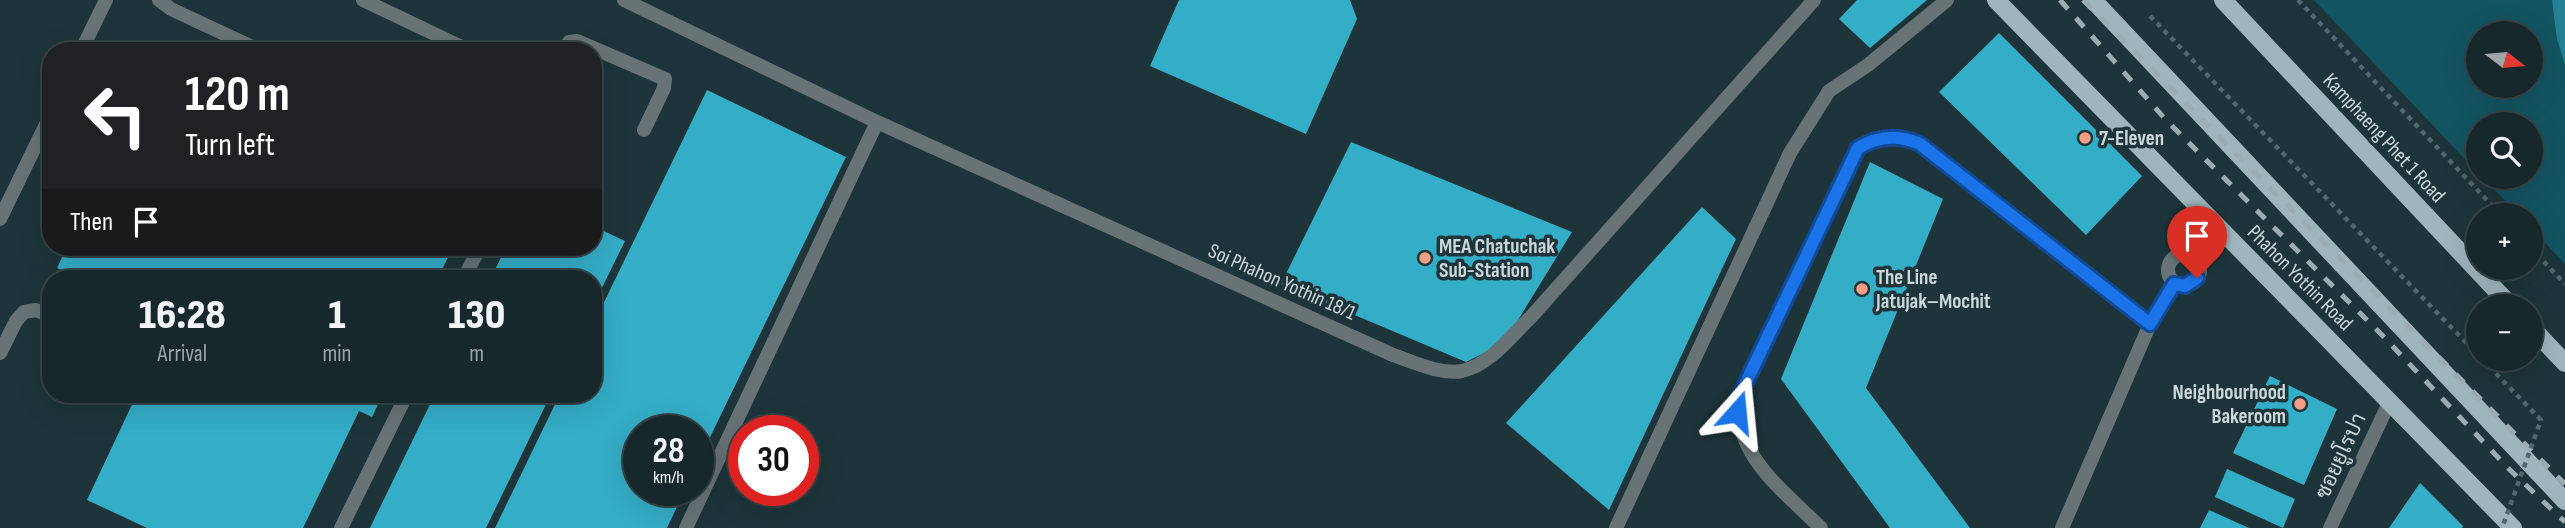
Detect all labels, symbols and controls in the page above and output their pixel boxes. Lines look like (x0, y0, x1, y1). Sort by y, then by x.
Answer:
north arrow (2466, 21, 2543, 98)
map controls (2466, 21, 2543, 371)
text: 120 m (185, 66, 290, 125)
street label: Kamphaeng Phet 1 Road (2318, 68, 2450, 208)
icon: left (70, 70, 161, 161)
button: search (2466, 112, 2543, 189)
text: Turn left (185, 126, 275, 165)
place label: 7-Eleven (2099, 126, 2164, 151)
marker: 7-Eleven (2077, 130, 2093, 146)
icon: arrive (127, 203, 165, 241)
button: + (2466, 203, 2543, 280)
pin (2167, 206, 2227, 278)
text: Then (70, 207, 113, 238)
icon: arrive (2178, 217, 2216, 255)
street label: Phahon Yothin Road (2242, 220, 2358, 336)
place label: MEA Chatuchak Sub-Station (1439, 234, 1555, 283)
street label: Soi Phahon Yothin 18/1 (1204, 238, 1360, 326)
marker: MEA Chatuchak Sub-Station (1417, 250, 1433, 266)
place label: The Line Jatujak–Mochit (1875, 265, 1991, 314)
marker: The Line Jatujak–Mochit (1854, 281, 1870, 297)
text: 16:28 (139, 290, 226, 341)
text: 1 (328, 290, 346, 341)
text: 130 (448, 290, 505, 341)
button: − (2466, 294, 2543, 371)
text: Arrival (158, 340, 207, 368)
text: min (322, 340, 351, 368)
text: m (469, 340, 484, 368)
position arrow (1700, 375, 1774, 449)
place label: Neighbourhood Bakeroom (2173, 380, 2286, 429)
marker: Neighbourhood Bakeroom (2292, 396, 2308, 412)
street label: ซอยยูโรปา (2309, 409, 2373, 504)
speed limit sign: 30 (728, 415, 819, 506)
text: 28 (653, 430, 684, 473)
text: km/h (653, 467, 684, 488)

